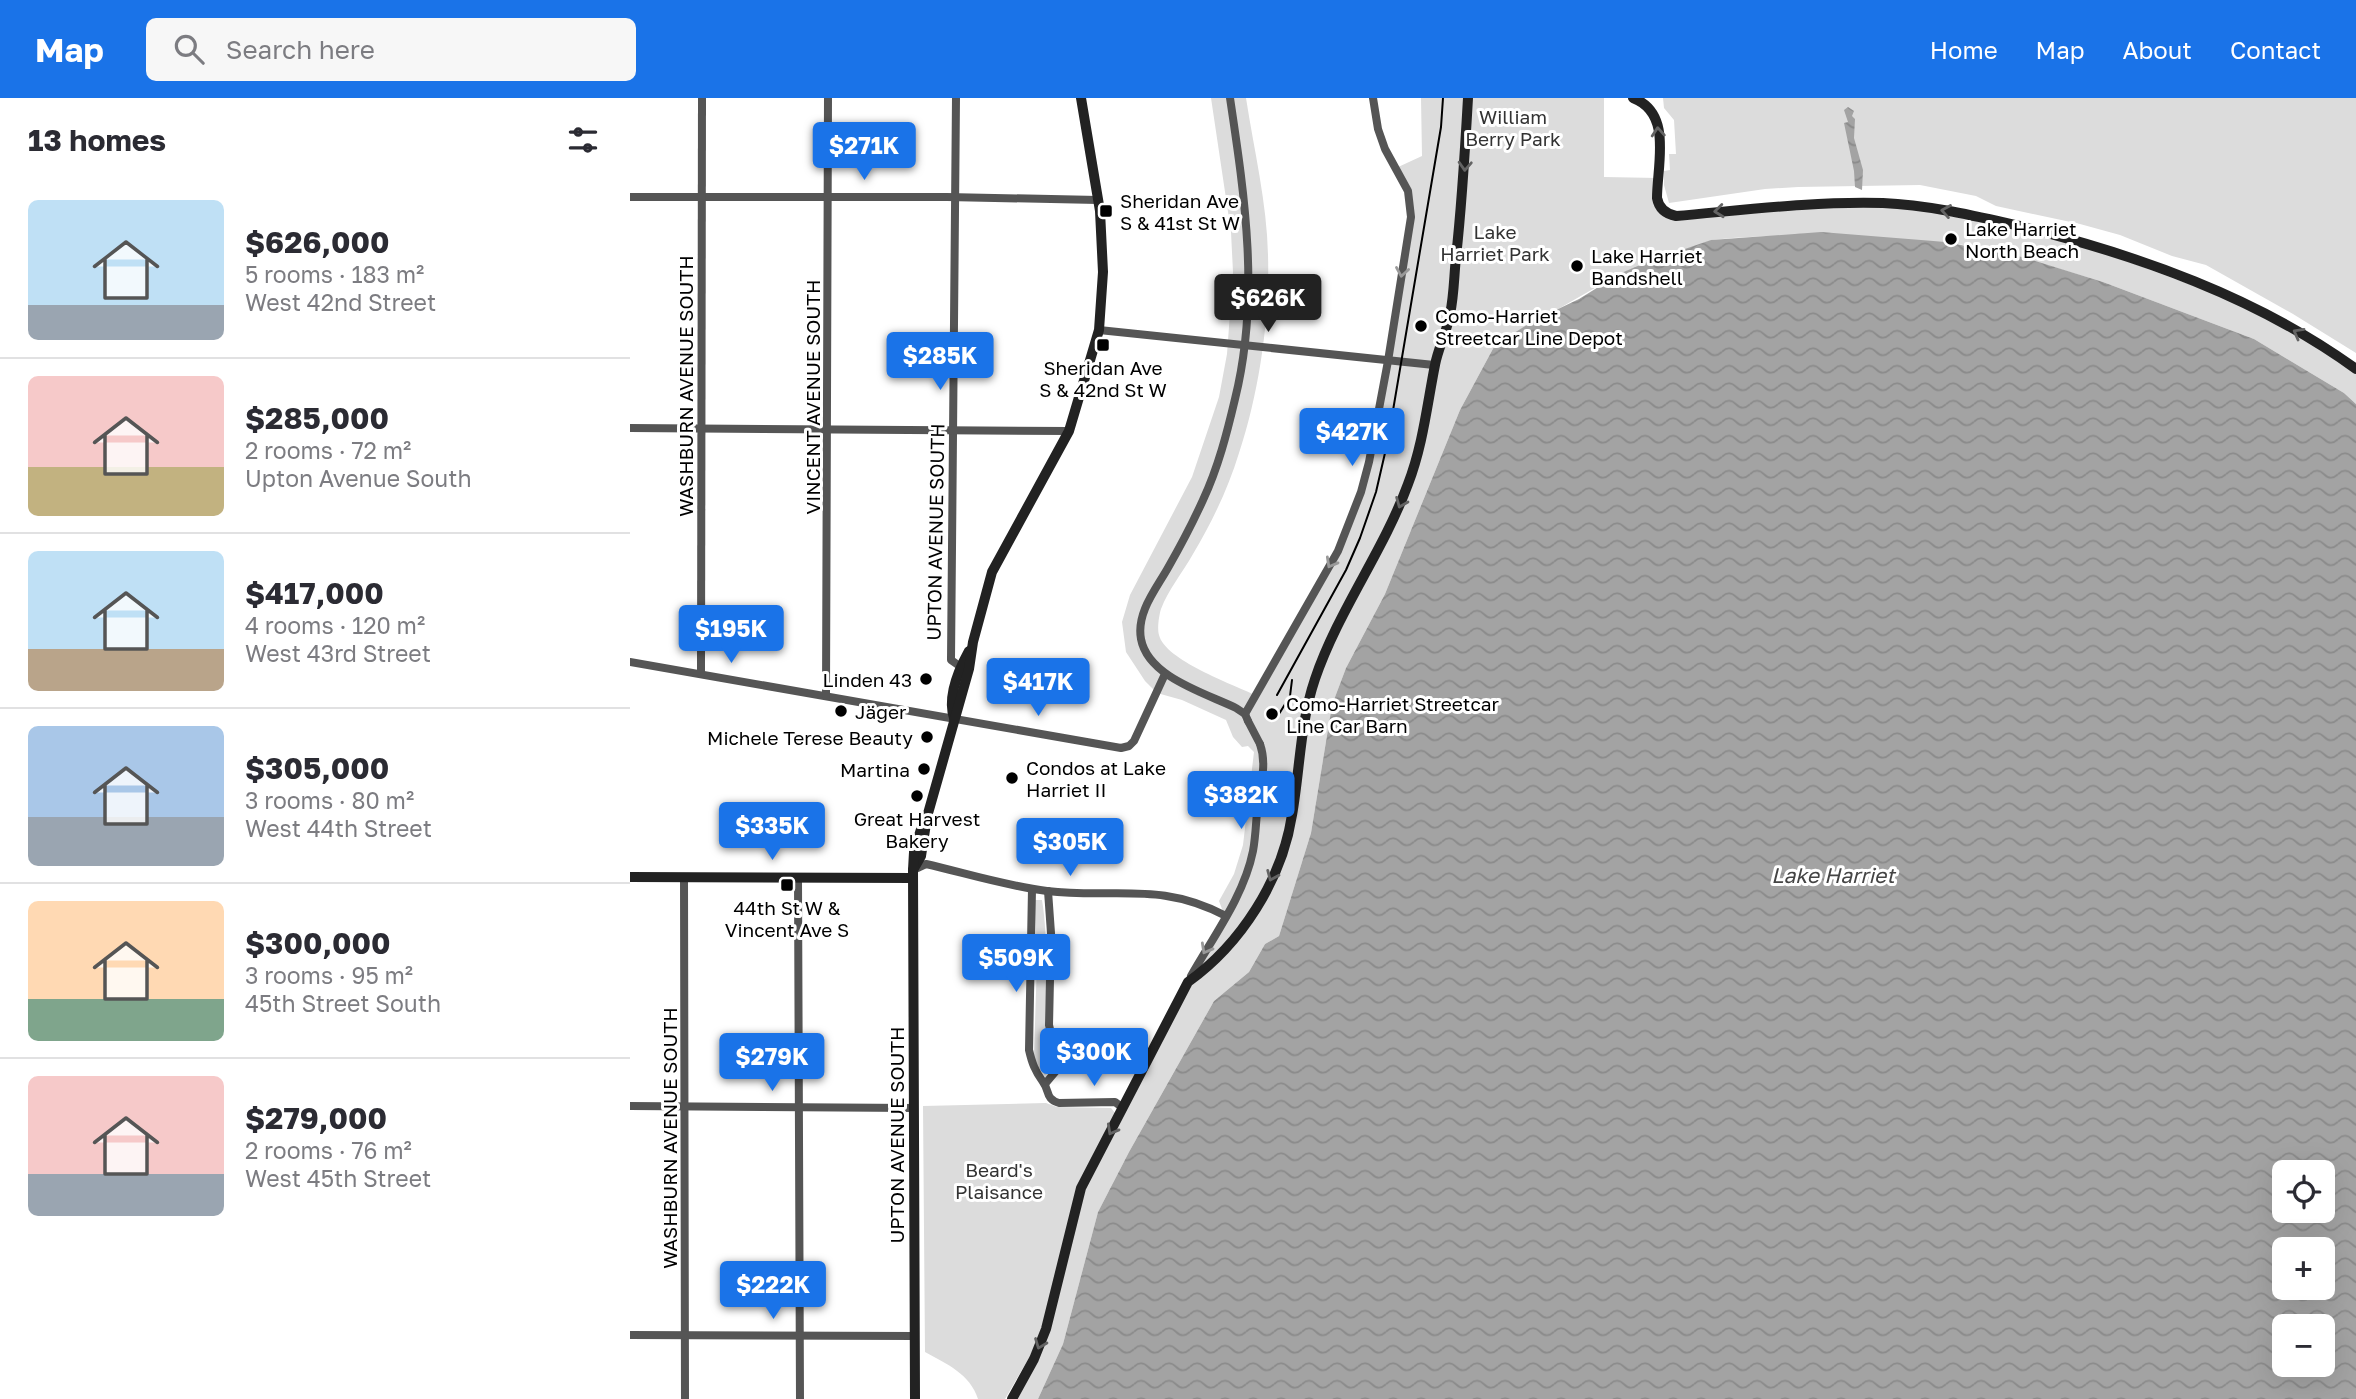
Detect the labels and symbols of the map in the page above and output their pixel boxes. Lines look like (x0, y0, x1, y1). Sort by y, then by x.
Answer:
park label: William Berry Park (1465, 105, 1561, 150)
pin: $271K (815, 122, 913, 182)
one-way arrow (1651, 126, 1666, 137)
one-way arrow (1457, 161, 1472, 172)
place label: Sheridan Ave S & 41st St W (1120, 189, 1240, 234)
marker: Sheridan Ave S & 41st St W (1098, 203, 1114, 219)
one-way arrow (1714, 203, 1725, 218)
one-way arrow (1940, 204, 1952, 219)
place label: Lake Harriet North Beach (1965, 217, 2079, 262)
park label: Lake Harriet Park (1440, 220, 1550, 265)
marker: Lake Harriet North Beach (1943, 231, 1959, 247)
place label: Lake Harriet Bandshell (1591, 244, 1703, 289)
street label: WASHBURN AVENUE SOUTH (674, 255, 697, 517)
marker: Lake Harriet Bandshell (1569, 258, 1585, 274)
one-way arrow (1395, 266, 1410, 278)
pin: $626K (1219, 274, 1317, 334)
street label: VINCENT AVENUE SOUTH (801, 280, 824, 514)
place label: Como-Harriet Streetcar Line Depot (1435, 304, 1623, 349)
marker: Como-Harriet Streetcar Line Depot (1413, 318, 1429, 334)
one-way arrow (2293, 327, 2305, 341)
pin: $285K (891, 332, 989, 392)
marker: Sheridan Ave S & 42nd St W (1095, 337, 1111, 353)
place label: Sheridan Ave S & 42nd St W (1039, 356, 1167, 401)
pin: $427K (1303, 408, 1401, 468)
street label: UPTON AVENUE SOUTH (922, 423, 948, 641)
one-way arrow (1395, 496, 1409, 508)
one-way arrow (1326, 555, 1339, 568)
pin: $195K (682, 606, 780, 665)
pin: $417K (989, 658, 1087, 718)
place label: Linden 43 (823, 668, 912, 691)
marker: Linden 43 (918, 671, 934, 687)
place label: Como-Harriet Streetcar Line Car Barn (1286, 692, 1500, 737)
place label: Jäger (855, 700, 907, 723)
marker: Jäger (833, 703, 849, 719)
marker: Como-Harriet Streetcar Line Car Barn (1264, 706, 1280, 722)
place label: Michele Terese Beauty (707, 726, 913, 749)
marker: Michele Terese Beauty (919, 729, 935, 745)
place label: Condos at Lake Harriet II (1026, 756, 1166, 801)
place label: Martina (840, 758, 910, 781)
marker: Martina (916, 761, 932, 777)
marker: Condos at Lake Harriet II (1004, 770, 1020, 786)
pin: $382K (1192, 772, 1290, 831)
marker: Great Harvest Bakery (909, 788, 925, 804)
pin: $335K (723, 802, 821, 862)
place label: Great Harvest Bakery (854, 807, 980, 852)
pin: $305K (1021, 818, 1119, 878)
water label: Lake Harriet (1771, 862, 1897, 888)
one-way arrow (1266, 869, 1280, 881)
marker: 44th St W & Vincent Ave S (779, 877, 795, 893)
place label: 44th St W & Vincent Ave S (725, 896, 849, 941)
pin: $509K (967, 934, 1065, 994)
one-way arrow (1201, 942, 1215, 954)
street label: WASHBURN AVENUE SOUTH (658, 1007, 681, 1269)
street label: UPTON AVENUE SOUTH (885, 1026, 908, 1244)
pin: $300K (1045, 1028, 1143, 1088)
pin: $279K (723, 1034, 821, 1093)
one-way arrow (1106, 1122, 1120, 1135)
park label: Beard's Plaisance (955, 1158, 1043, 1203)
pin: $222K (724, 1262, 822, 1321)
one-way arrow (1034, 1337, 1048, 1350)

